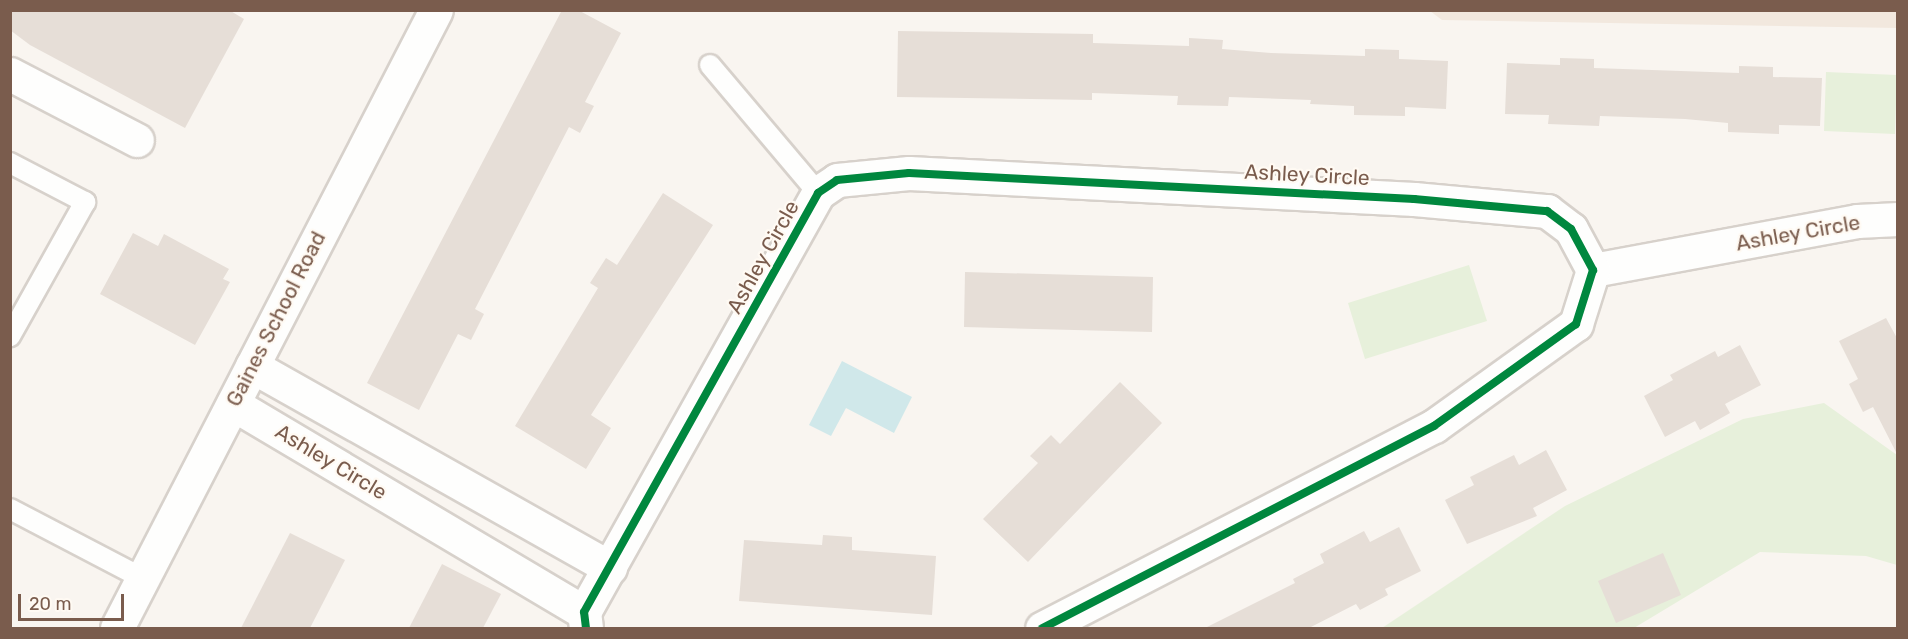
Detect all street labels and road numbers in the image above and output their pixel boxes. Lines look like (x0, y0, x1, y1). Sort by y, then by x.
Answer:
street label: Ashley Circle (1243, 159, 1371, 191)
street label: Ashley Circle (721, 196, 805, 318)
street label: Ashley Circle (1734, 210, 1862, 256)
street label: Gaines School Road (221, 227, 331, 411)
street label: Ashley Circle (270, 419, 392, 505)

